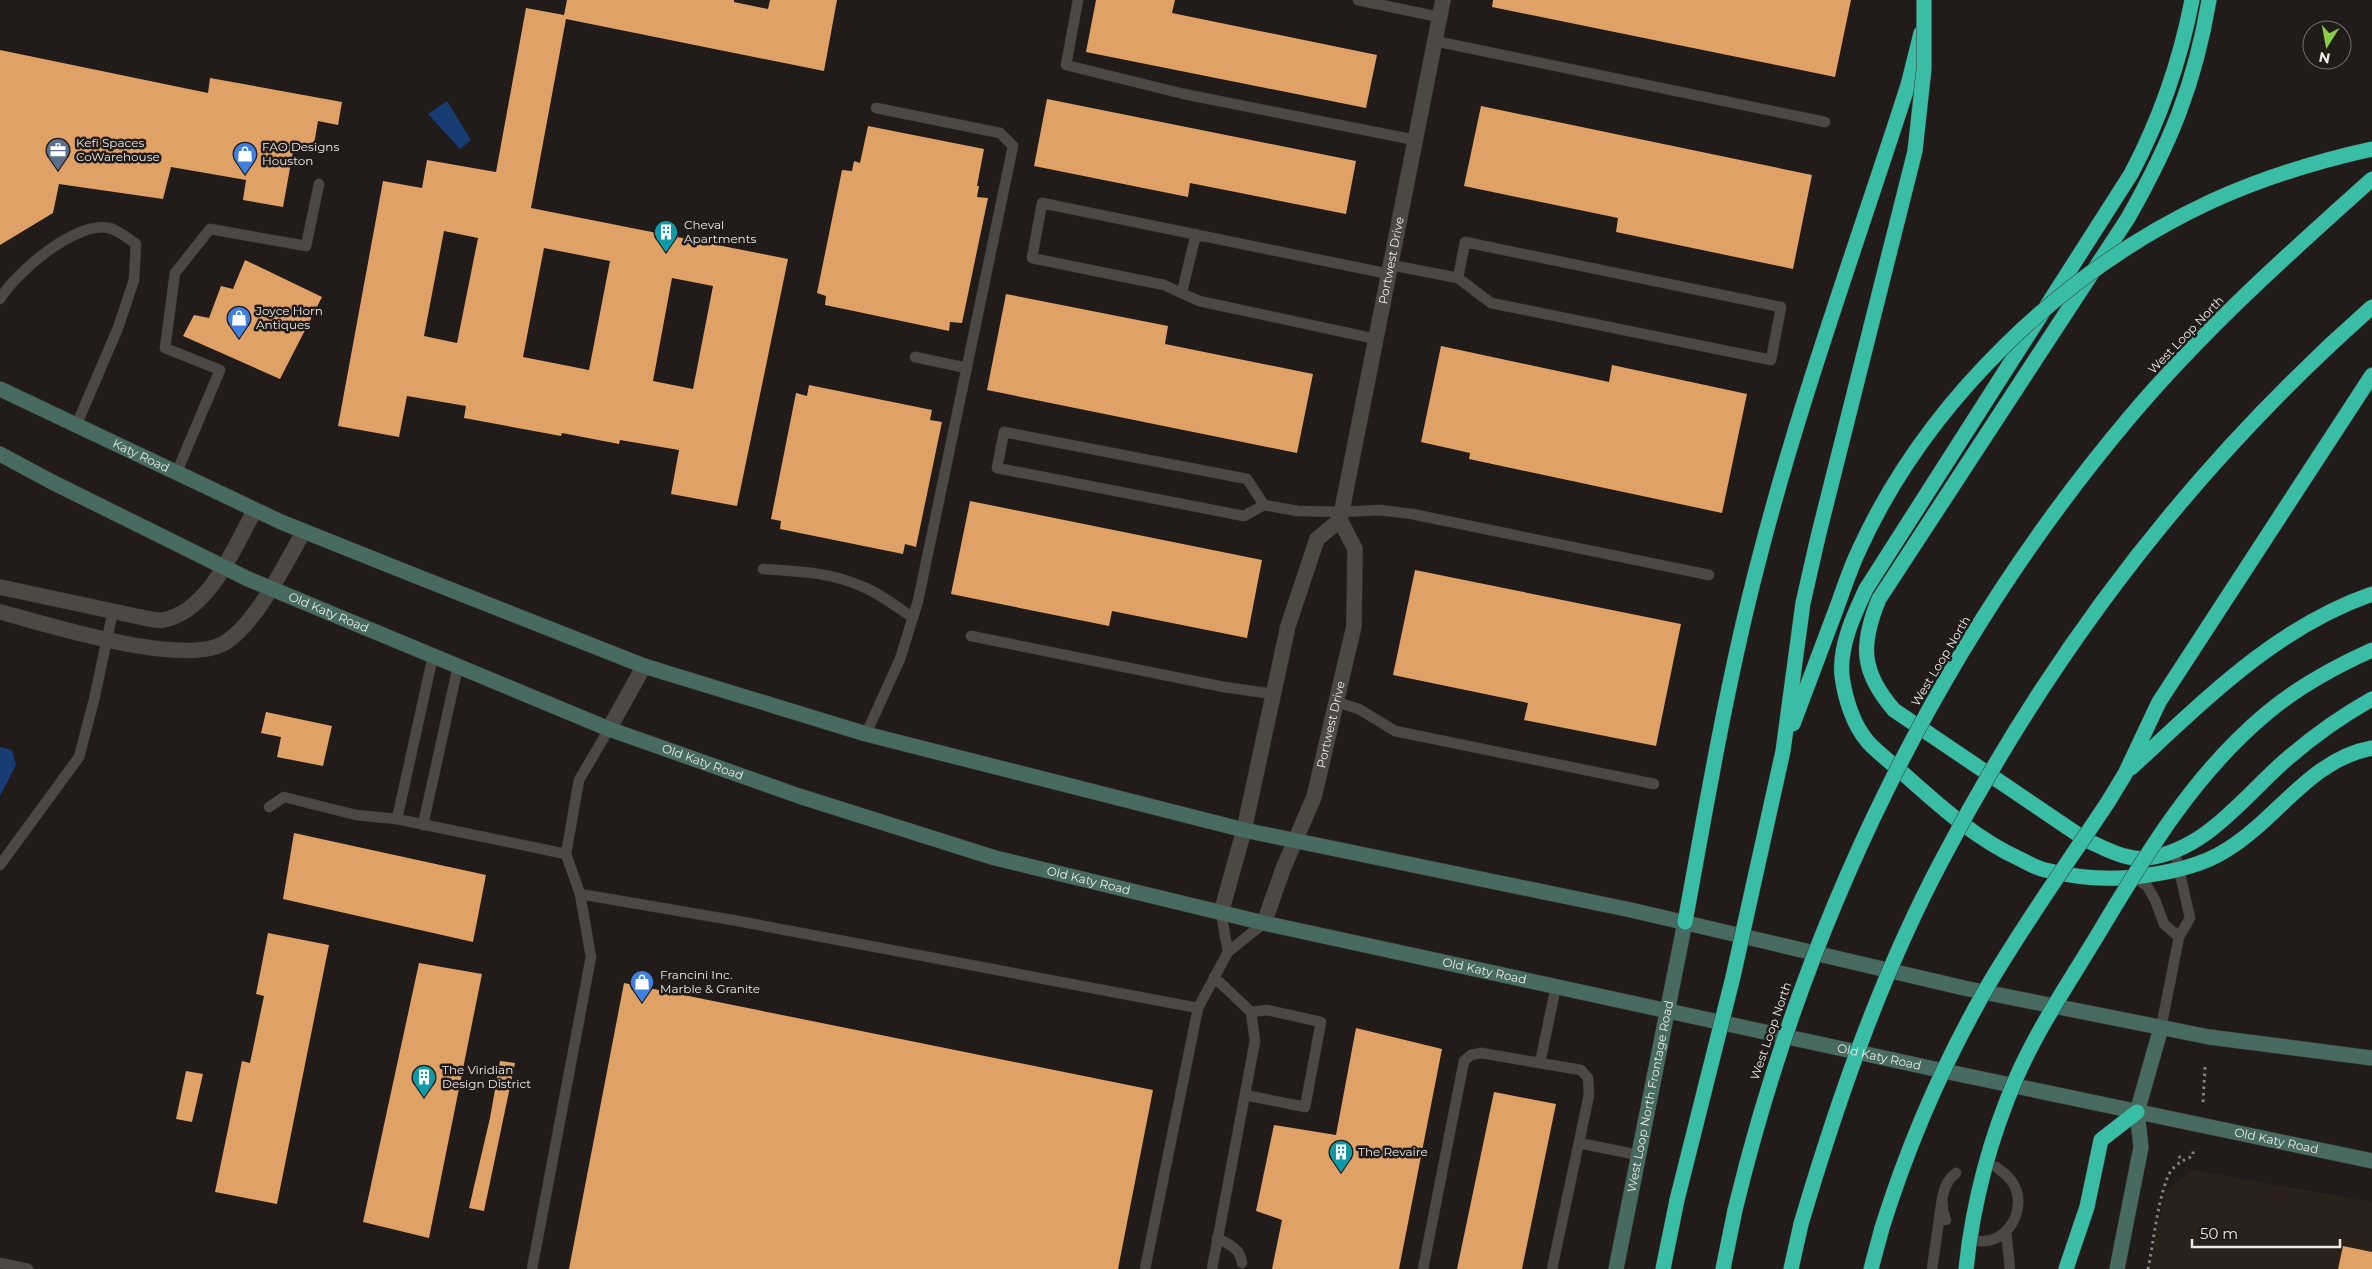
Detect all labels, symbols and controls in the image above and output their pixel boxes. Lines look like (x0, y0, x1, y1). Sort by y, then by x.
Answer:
north arrow (2302, 20, 2352, 70)
text: N (2317, 48, 2332, 68)
place label: Kefi Spaces CoWarehouse (76, 135, 160, 164)
office icon: Kefi Spaces CoWarehouse (45, 137, 71, 171)
place label: FAO Designs Houston (262, 139, 339, 168)
shop icon: FAO Designs Houston (232, 141, 258, 175)
street label: Portwest Drive (1375, 215, 1407, 305)
place label: Cheval Apartments (684, 217, 757, 246)
building icon: Cheval Apartments (653, 219, 679, 253)
street label: West Loop North (2145, 293, 2227, 377)
place label: Joyce Horn Antiques (255, 303, 323, 332)
shop icon: Joyce Horn Antiques (226, 305, 252, 339)
street label: Katy Road (110, 435, 172, 475)
street label: Old Katy Road (286, 589, 371, 635)
street label: West Loop North (1908, 613, 1973, 708)
street label: Portwest Drive (1313, 680, 1348, 769)
street label: Old Katy Road (660, 740, 746, 783)
street label: Old Katy Road (1045, 863, 1132, 897)
street label: Old Katy Road (1441, 954, 1528, 987)
place label: Francini Inc. Marble & Granite (660, 967, 760, 996)
shop icon: Francini Inc. Marble & Granite (629, 969, 655, 1003)
street label: West Loop North (1747, 980, 1794, 1082)
street label: West Loop North Frontage Road (1623, 999, 1676, 1193)
street label: Old Katy Road (1836, 1040, 1923, 1073)
place label: The Viridian Design District (442, 1062, 531, 1091)
building icon: The Viridian Design District (411, 1064, 437, 1098)
street label: Old Katy Road (2233, 1124, 2320, 1157)
building icon: The Revaire (1328, 1139, 1354, 1173)
place label: The Revaire (1358, 1144, 1428, 1159)
scale bar (2192, 1216, 2340, 1248)
text: 50 m (2200, 1224, 2238, 1243)

